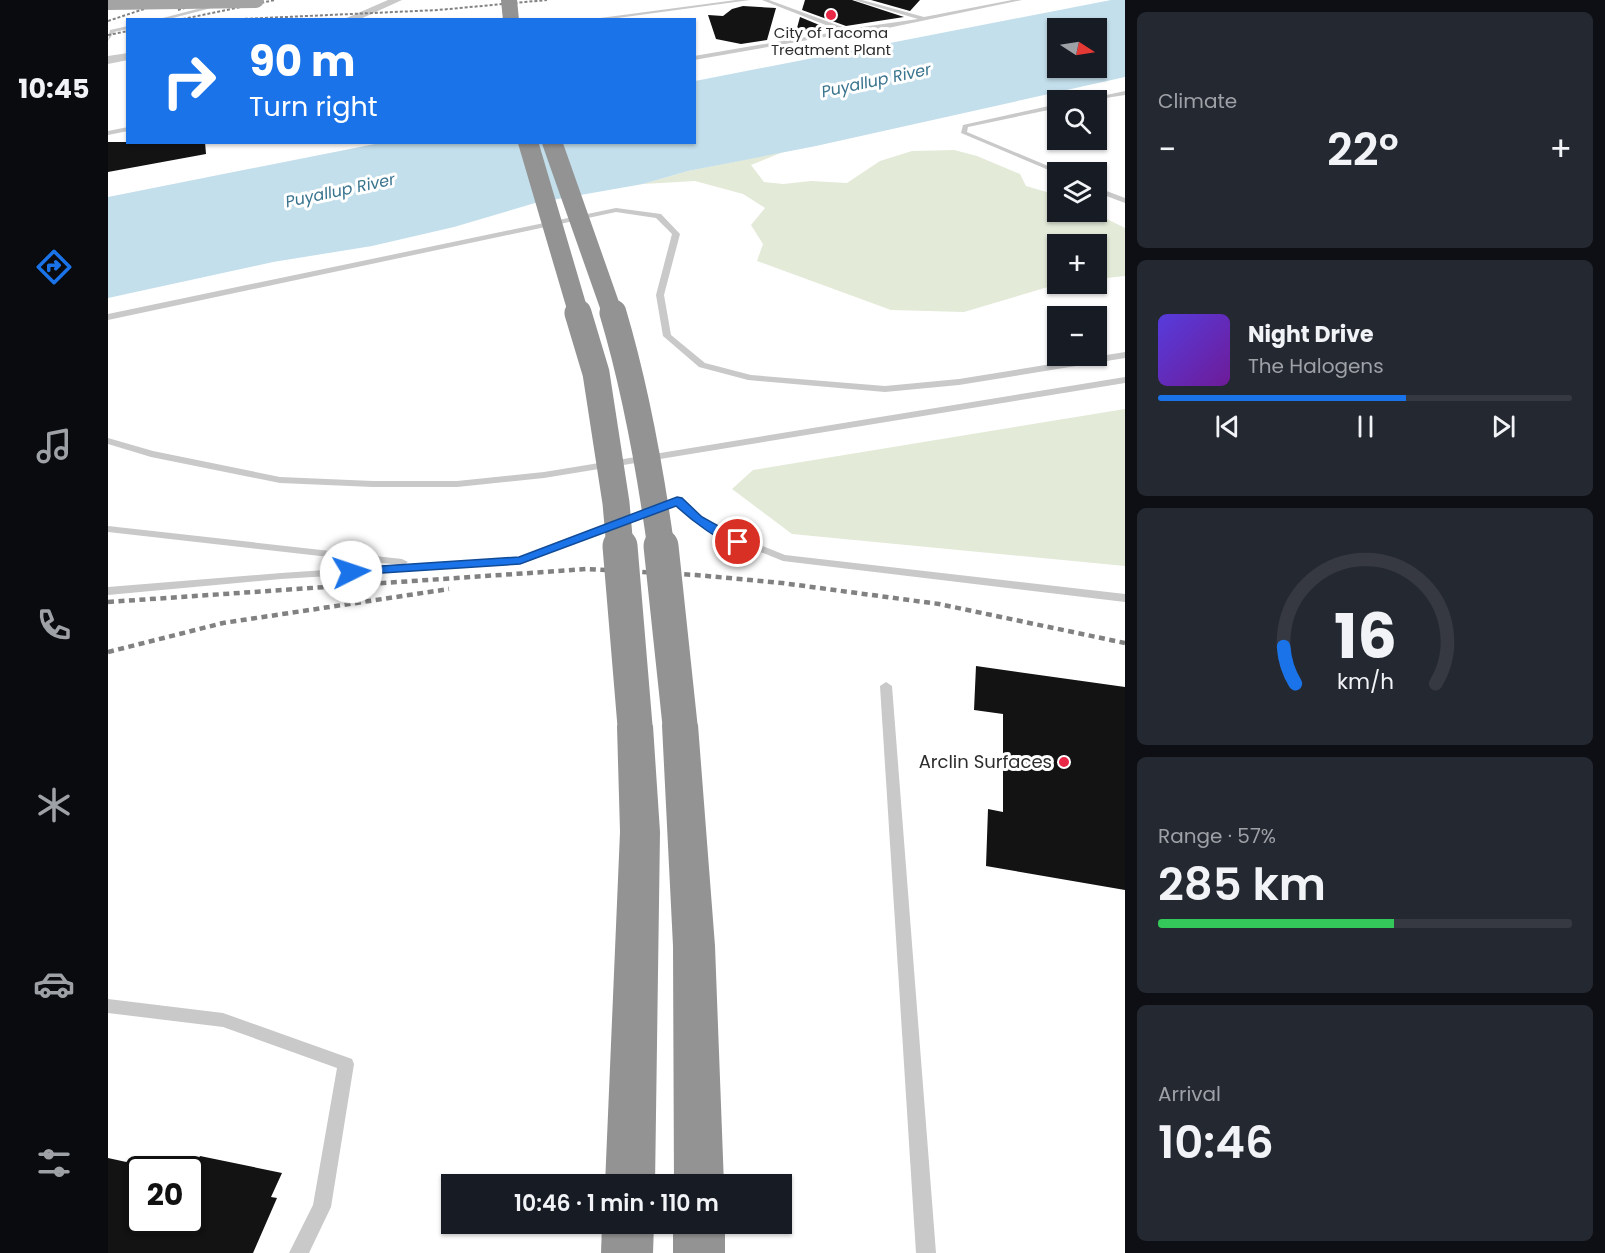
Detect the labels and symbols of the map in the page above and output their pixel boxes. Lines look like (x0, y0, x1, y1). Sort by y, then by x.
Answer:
marker: City of Tacoma Treatment Plant (824, 8, 838, 22)
north arrow (1047, 18, 1107, 78)
place label: City of Tacoma Treatment Plant (771, 22, 891, 60)
water label: Puyallup River (819, 57, 934, 103)
water label: Puyallup River (283, 167, 398, 213)
pin (712, 516, 763, 567)
position arrow (319, 540, 383, 604)
place label: Arclin Surfaces (919, 749, 1052, 774)
marker: Arclin Surfaces (1057, 755, 1071, 769)
speed limit sign: 20 (126, 1156, 204, 1234)

